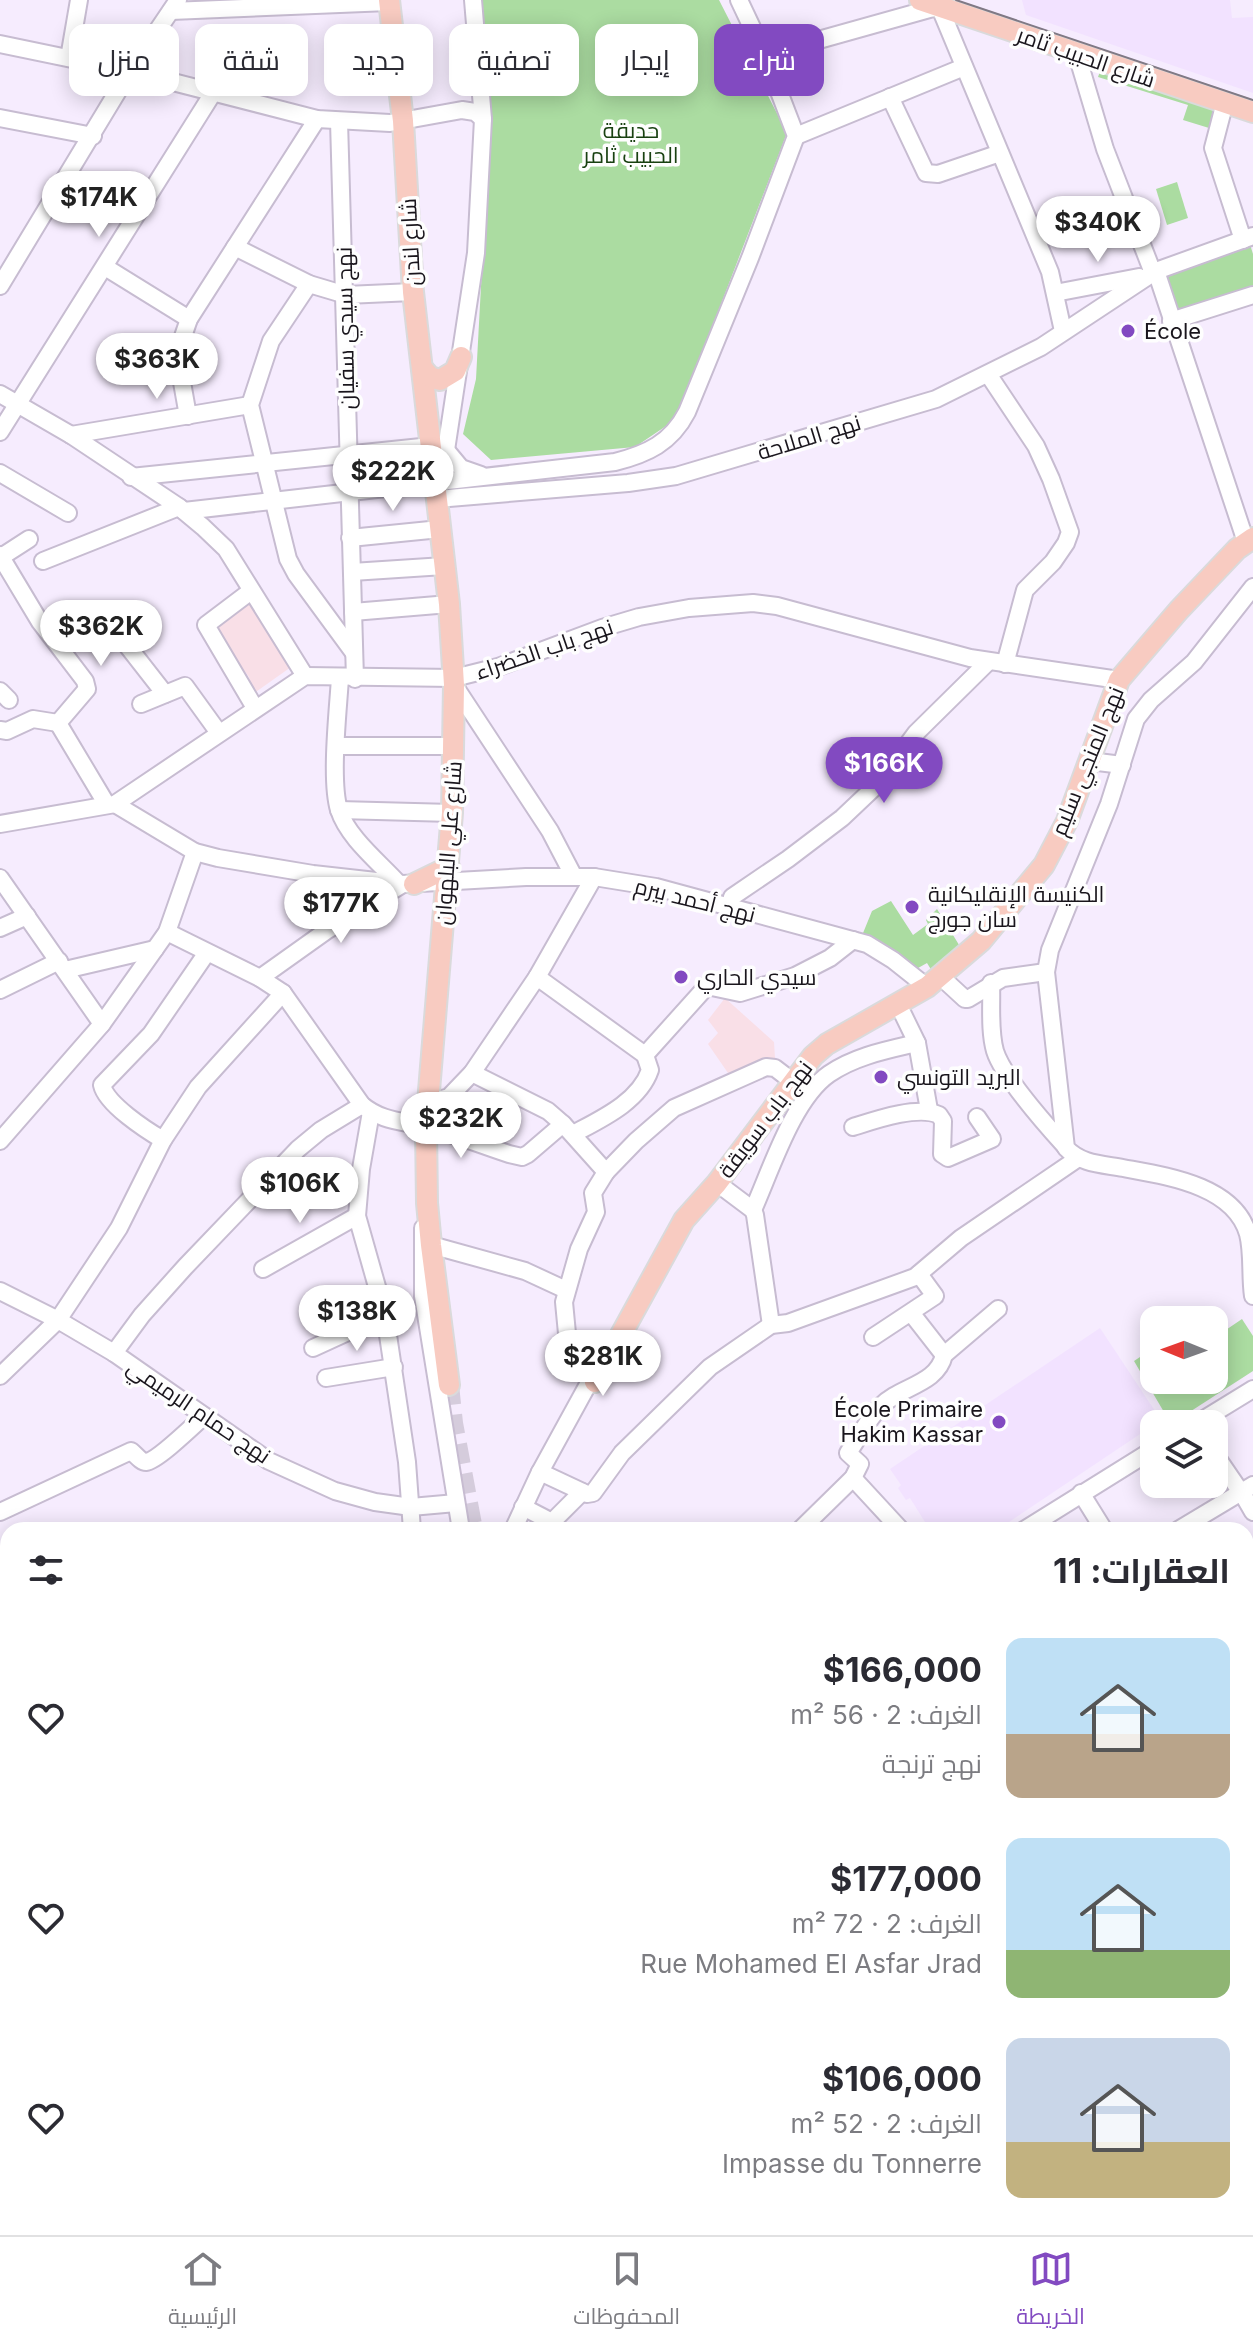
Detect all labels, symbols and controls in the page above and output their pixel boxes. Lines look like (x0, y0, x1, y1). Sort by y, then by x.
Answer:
street label: شارع الحبيب ثامر (1011, 21, 1158, 95)
chip: منزل (69, 24, 179, 96)
chip: شقة (195, 24, 308, 96)
chip: جديد (324, 24, 433, 96)
chip: تصفية (449, 24, 579, 96)
chip: إيجار (595, 24, 698, 96)
chip: شراء (714, 24, 824, 96)
park label: حديقة الحبيب ثامر (581, 117, 679, 168)
pin: $174K (43, 171, 155, 239)
text: $174K (60, 181, 138, 212)
pin: $340K (1042, 196, 1154, 264)
street label: شارع لندن (395, 197, 427, 286)
text: $340K (1054, 206, 1142, 237)
street label: نهج سيدي سفيان (331, 246, 363, 410)
place label: École (1144, 318, 1201, 344)
marker: École (1119, 322, 1137, 340)
pin: $363K (101, 333, 213, 401)
text: $363K (114, 343, 200, 374)
street label: نهج الملاحة (754, 409, 865, 467)
pin: $222K (337, 445, 449, 513)
text: $222K (351, 455, 435, 486)
pin: $362K (45, 600, 157, 668)
text: $362K (58, 610, 144, 641)
street label: نهج باب الخضراء (472, 613, 617, 687)
street label: نهج المنجي سليم (1045, 683, 1132, 841)
pin: $166K (828, 737, 940, 805)
text: $166K (844, 747, 924, 778)
street label: شارع علي البلهوان (429, 760, 471, 926)
street label: نهج أحمد بيرم (631, 872, 758, 931)
pin: $177K (285, 877, 397, 945)
place label: الكنيسة الإنقليكانية سان جورج (928, 881, 1104, 934)
text: $177K (302, 887, 380, 918)
marker: الكنيسة الإنقليكانية سان جورج (903, 898, 921, 916)
place label: سيدي الحاري (697, 964, 817, 994)
marker: سيدي الحاري (672, 968, 690, 986)
street label: نهج باب سويقة (713, 1055, 819, 1184)
place label: البريد التونسي (897, 1064, 1021, 1094)
marker: البريد التونسي (872, 1068, 890, 1086)
pin: $232K (405, 1092, 517, 1160)
text: $232K (418, 1102, 504, 1133)
pin: $106K (244, 1157, 356, 1225)
text: $106K (259, 1167, 341, 1198)
pin: $138K (301, 1285, 413, 1353)
text: $138K (317, 1295, 397, 1326)
north arrow (1140, 1306, 1228, 1394)
map controls (1140, 1306, 1228, 1498)
pin: $281K (547, 1330, 659, 1398)
text: $281K (563, 1340, 643, 1371)
street label: نهج حمام الرميمي (120, 1353, 276, 1472)
place label: École Primaire Hakim Kassar (834, 1396, 983, 1447)
button: layers (1140, 1410, 1228, 1498)
marker: École Primaire Hakim Kassar (990, 1413, 1008, 1431)
icon: filters (24, 1548, 68, 1592)
text: العقارات: 11 (1053, 1550, 1230, 1591)
text: $166,000 (823, 1649, 982, 1690)
icon: home (1070, 1670, 1166, 1766)
icon: heart (24, 1696, 68, 1740)
text: الغرف: 2 · 56 m² (790, 1699, 982, 1730)
text: نهج ترنجة (882, 1748, 982, 1779)
text: $177,000 (830, 1858, 982, 1899)
icon: home (1070, 1870, 1166, 1966)
icon: heart (24, 1896, 68, 1940)
text: الغرف: 2 · 72 m² (792, 1908, 982, 1939)
text: Rue Mohamed El Asfar Jrad (640, 1948, 982, 1979)
text: $106,000 (822, 2058, 982, 2099)
icon: home (1070, 2070, 1166, 2166)
icon: heart (24, 2096, 68, 2140)
text: الغرف: 2 · 52 m² (791, 2108, 982, 2139)
text: Impasse du Tonnerre (722, 2148, 982, 2179)
tab: الرئيسية (168, 2247, 237, 2337)
tab: المحفوظات (573, 2247, 680, 2337)
tab: الخريطة (1016, 2247, 1085, 2337)

